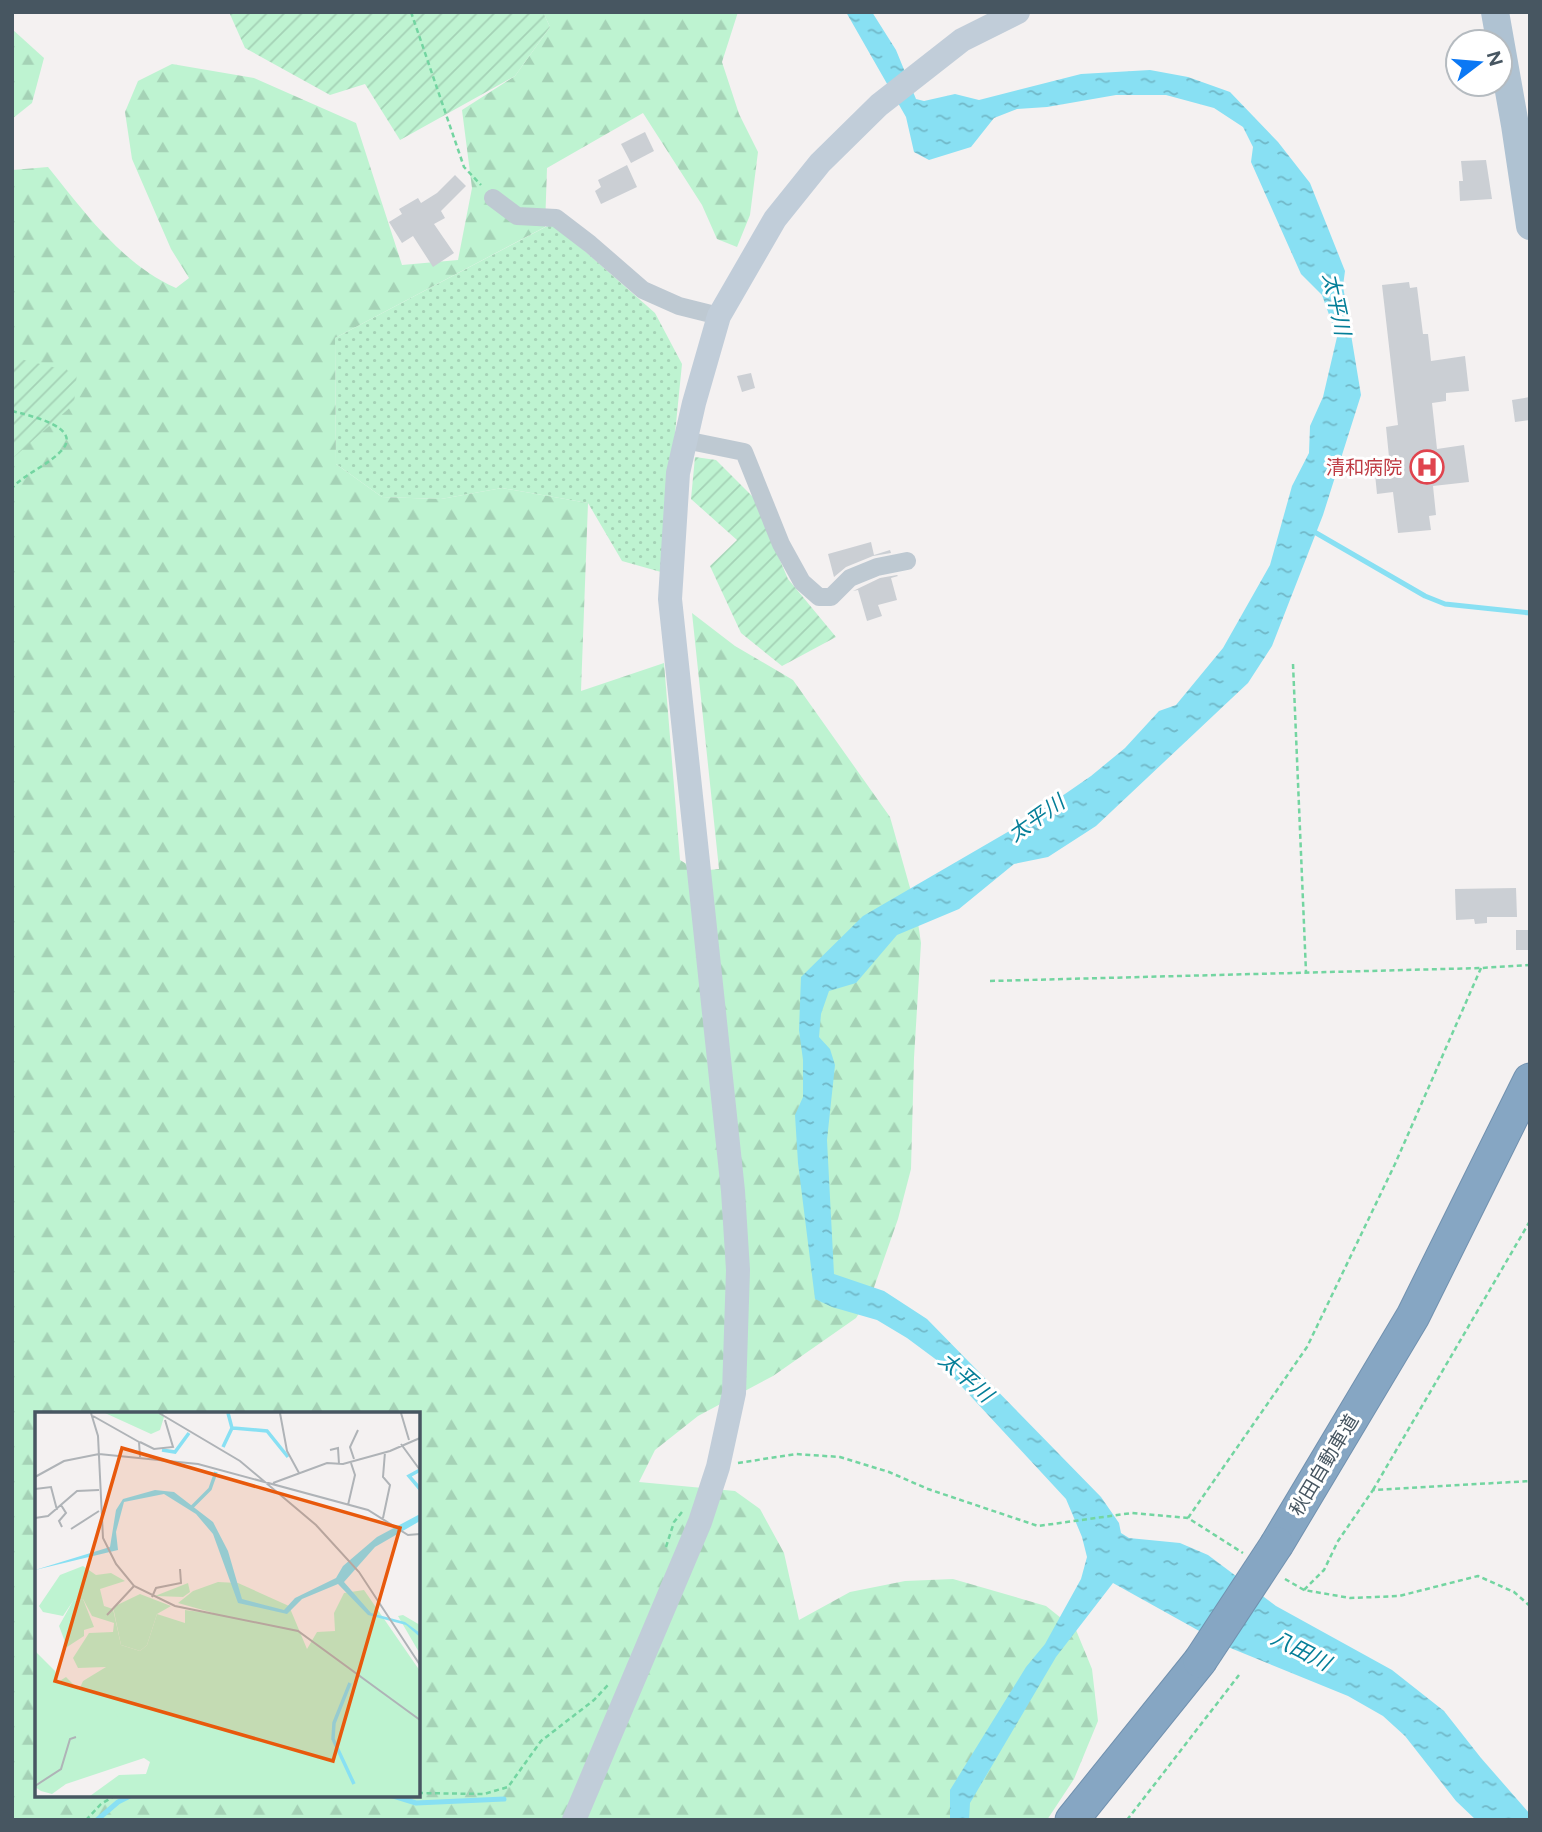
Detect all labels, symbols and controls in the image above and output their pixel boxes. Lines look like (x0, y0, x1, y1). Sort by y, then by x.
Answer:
north arrow (1444, 28, 1514, 98)
text: N (1482, 48, 1508, 69)
water label: 太平川 (1318, 271, 1356, 339)
hospital icon: 清和病院 (1408, 448, 1446, 486)
place label: 清和病院 (1326, 456, 1402, 479)
water label: 太平川 (1003, 789, 1071, 846)
water label: 太平川 (934, 1347, 999, 1408)
street label: 秋田自動車道 (1285, 1410, 1363, 1520)
inset map (35, 1412, 420, 1797)
water label: 八田川 (1267, 1625, 1337, 1676)

